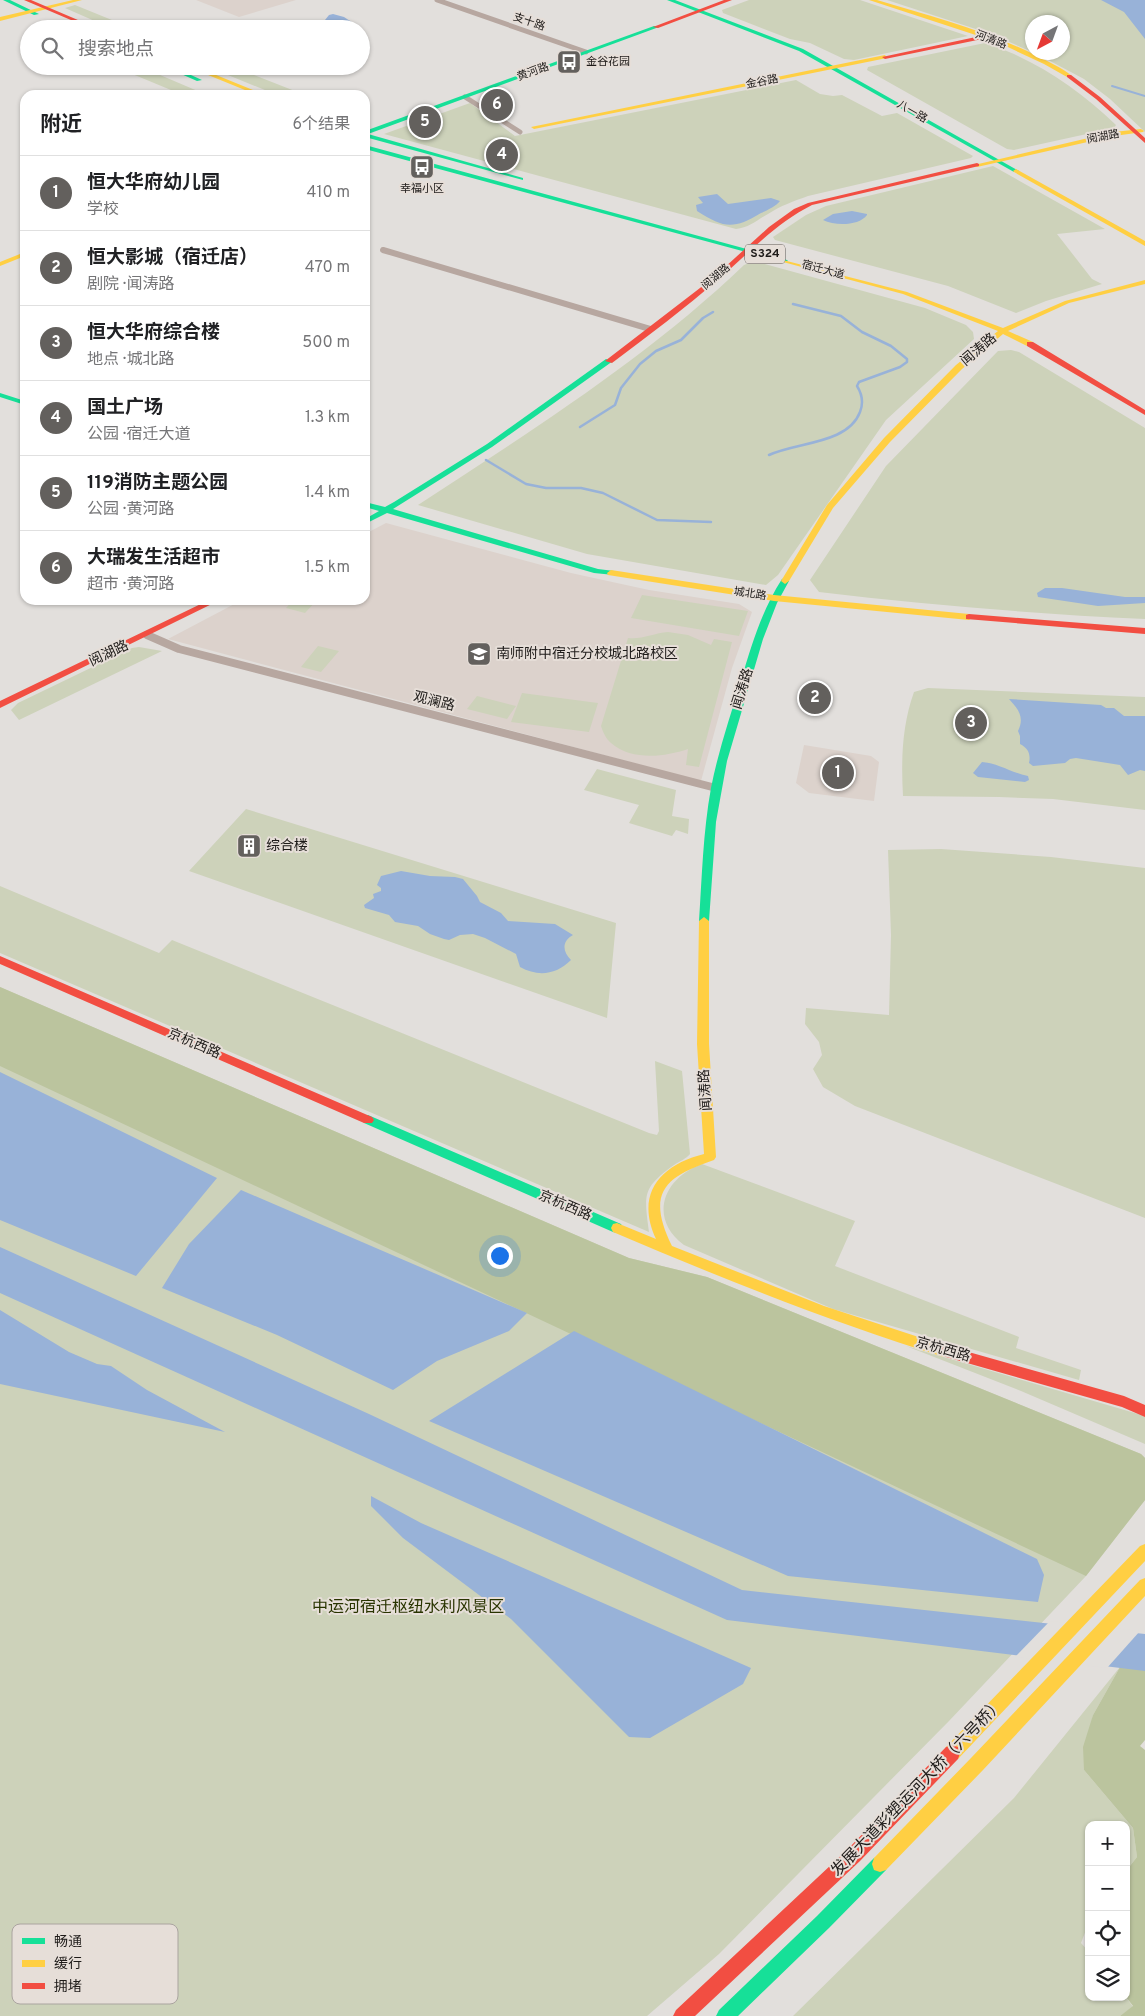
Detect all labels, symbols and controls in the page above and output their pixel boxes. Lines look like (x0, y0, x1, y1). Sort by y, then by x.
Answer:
street label: 支十路 (511, 10, 547, 34)
north arrow (1025, 15, 1070, 60)
search box (20, 20, 370, 75)
street label: 河清路 (973, 28, 1009, 52)
icon: search (38, 34, 66, 62)
text: 搜索地点 (78, 38, 154, 62)
bus stop icon: 金谷花园 (556, 49, 582, 75)
place label: 金谷花园 (586, 55, 630, 69)
street label: 黄河路 (515, 60, 551, 84)
street label: 金谷路 (744, 72, 780, 92)
pin: 6 (481, 86, 513, 124)
street label: 八一路 (894, 98, 930, 126)
pin: 5 (409, 103, 441, 141)
text: 附近 (40, 112, 82, 139)
text: 6个结果 (292, 115, 350, 135)
street label: 阅湖路 (1085, 127, 1121, 147)
pin: 4 (486, 136, 518, 174)
bus stop icon: 幸福小区 (409, 154, 435, 180)
text: 恒大华府幼儿园 (87, 171, 220, 195)
place label: 幸福小区 (400, 182, 444, 196)
text: 1 (53, 183, 59, 203)
text: 410 m (307, 183, 350, 203)
text: 学校 (87, 200, 119, 220)
road number: S324 (745, 244, 785, 264)
text: 恒大影城（宿迁店） (87, 246, 258, 270)
text: 2 (51, 258, 61, 278)
text: 470 m (305, 258, 350, 278)
street label: 宿迁大道 (800, 258, 846, 282)
street label: 阅湖路 (699, 261, 733, 293)
text: 剧院 · 闻涛路 (87, 275, 175, 295)
text: 恒大华府综合楼 (87, 321, 220, 345)
street label: 闻涛路 (957, 330, 1001, 370)
text: 3 (51, 333, 61, 353)
text: 500 m (302, 333, 350, 353)
text: 地点 · 城北路 (87, 350, 175, 370)
text: 国土广场 (87, 396, 163, 420)
text: 4 (51, 408, 61, 428)
text: 1.3 km (305, 408, 350, 428)
text: 公园 · 宿迁大道 (87, 425, 191, 445)
text: 119消防主题公园 (87, 471, 228, 495)
text: 5 (51, 483, 61, 503)
text: 1.4 km (305, 483, 350, 503)
text: 公园 · 黄河路 (87, 500, 175, 520)
text: 大瑞发生活超市 (87, 546, 220, 570)
text: 6 (51, 558, 61, 578)
text: 1.5 km (305, 558, 350, 578)
text: 超市 · 黄河路 (87, 575, 175, 595)
street label: 城北路 (733, 585, 767, 603)
street label: 阅湖路 (86, 637, 132, 671)
school or university icon: 南师附中宿迁分校城北路校区 (466, 641, 492, 667)
place label: 南师附中宿迁分校城北路校区 (496, 645, 678, 663)
street label: 闻涛路 (729, 666, 757, 712)
pin: 2 (799, 679, 831, 717)
street label: 观澜路 (412, 689, 456, 715)
pin: 3 (955, 704, 987, 742)
pin: 1 (822, 754, 854, 792)
building icon: 综合楼 (236, 833, 262, 859)
place label: 综合楼 (266, 838, 308, 855)
street label: 京杭西路 (165, 1024, 223, 1063)
street label: 闻涛路 (696, 1068, 716, 1112)
street label: 京杭西路 (536, 1186, 594, 1225)
your location (487, 1243, 513, 1269)
street label: 京杭西路 (914, 1333, 973, 1366)
park label: 中运河宿迁枢纽水利风景区 (312, 1598, 504, 1618)
street label: 发展大道彩塑运河大桥（六号桥） (827, 1695, 1009, 1881)
map controls (1085, 1821, 1130, 2001)
button: + (1085, 1821, 1130, 1866)
button: − (1085, 1866, 1130, 1911)
button: locate (1085, 1911, 1130, 1956)
legend (12, 1924, 178, 2004)
text: 畅通 (54, 1934, 82, 1951)
text: 缓行 (54, 1956, 82, 1973)
button: layers (1085, 1956, 1130, 2001)
text: 拥堵 (54, 1979, 82, 1996)

